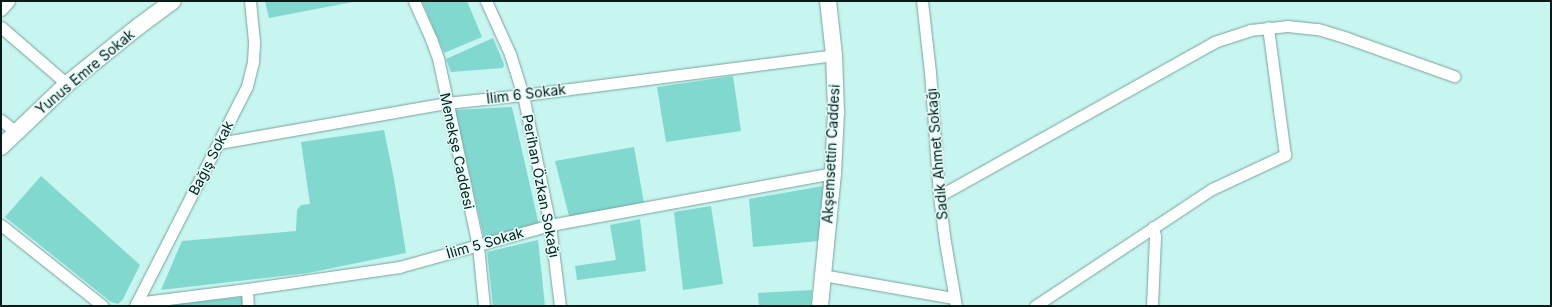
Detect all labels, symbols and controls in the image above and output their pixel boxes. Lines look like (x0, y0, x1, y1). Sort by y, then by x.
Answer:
street label: Yunus Emre Sokak (32, 26, 138, 118)
street label: İlim 6 Sokak (485, 81, 567, 107)
street label: Akşemsettin Caddesi (819, 84, 843, 224)
street label: Sadık Ahmet Sokağı (923, 87, 951, 221)
street label: Menekşe Caddesi (436, 91, 478, 211)
street label: Perihan Özkan Sokağı (519, 113, 563, 259)
street label: Bağış Sokak (185, 118, 237, 198)
street label: İlim 5 Sokak (444, 224, 526, 262)

